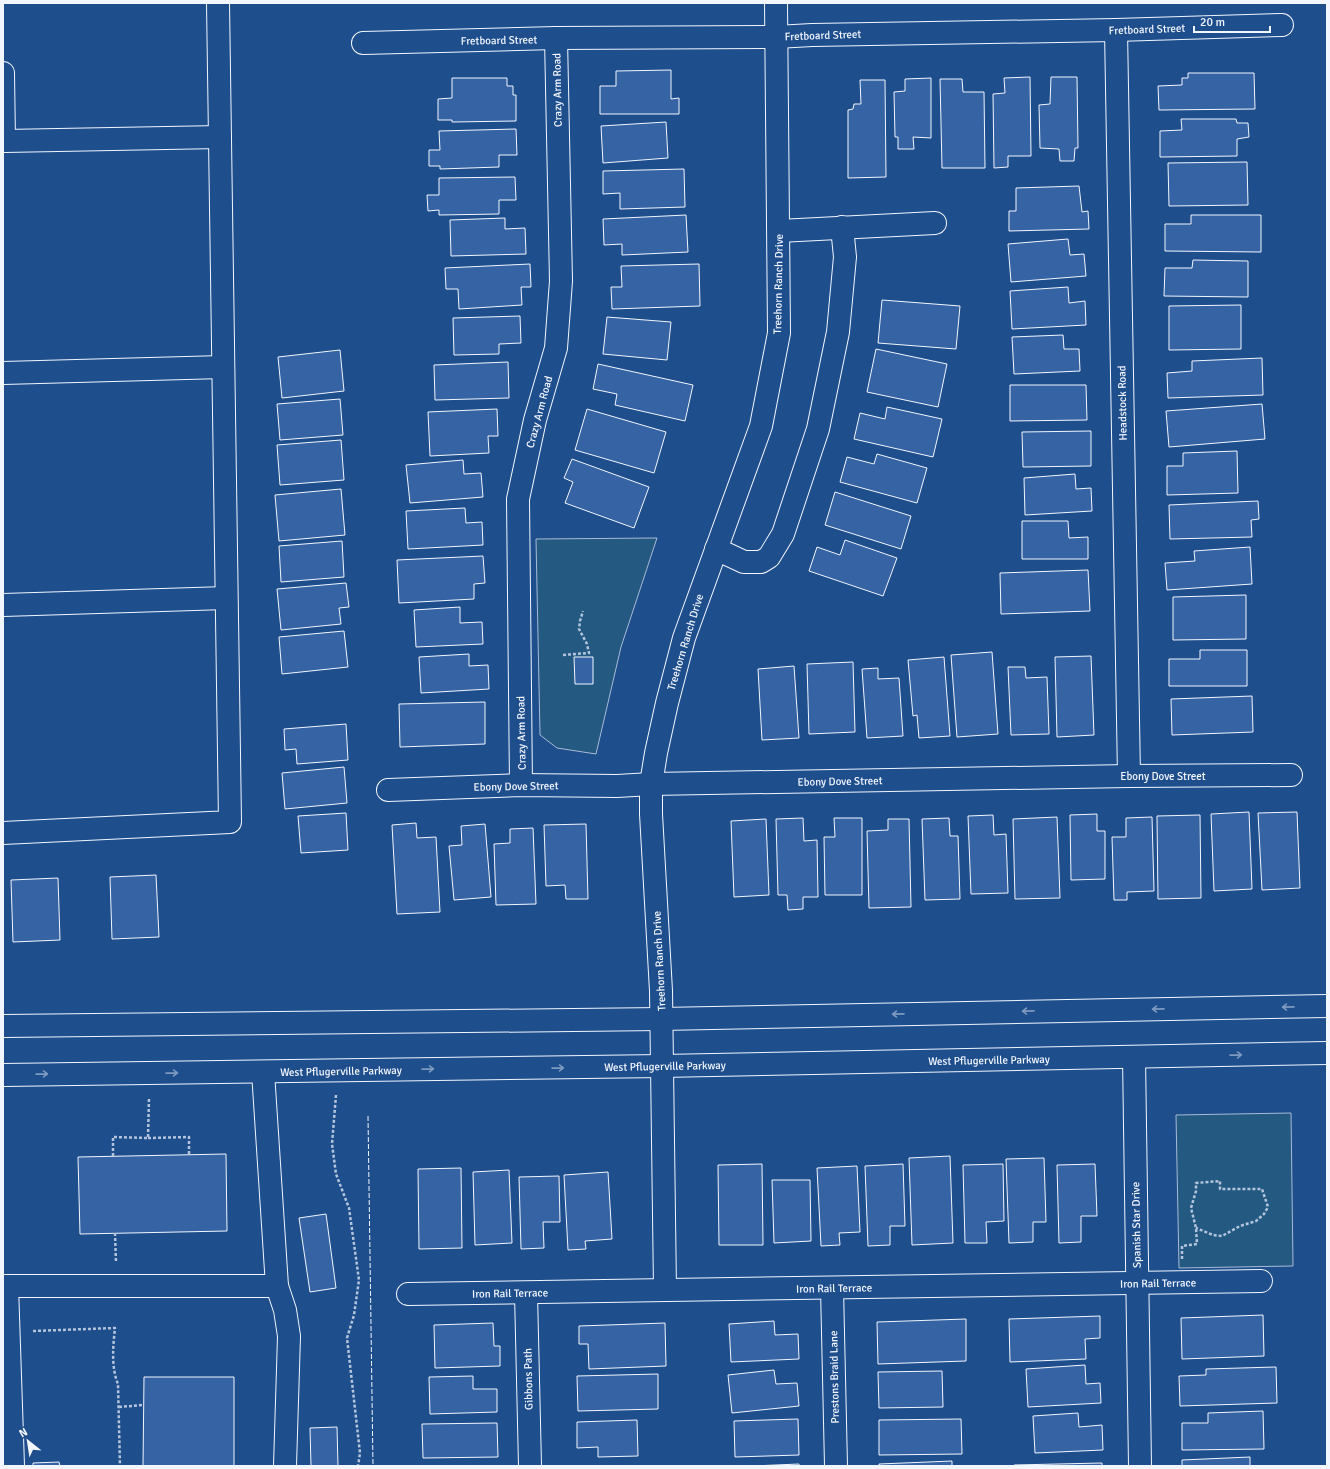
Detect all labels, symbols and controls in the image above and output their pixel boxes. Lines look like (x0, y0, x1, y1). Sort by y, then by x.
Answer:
scale bar (1194, 8, 1270, 34)
text: 20 m (1200, 15, 1225, 30)
street label: Fretboard Street (1108, 22, 1186, 37)
street label: Fretboard Street (784, 28, 862, 43)
street label: Fretboard Street (461, 33, 538, 48)
street label: Crazy Arm Road (550, 53, 565, 127)
street label: Treehorn Ranch Drive (771, 234, 786, 334)
street label: Headstock Road (1115, 365, 1130, 441)
street label: Crazy Arm Road (524, 374, 555, 450)
street label: Treehorn Ranch Drive (665, 592, 706, 692)
street label: Crazy Arm Road (514, 696, 529, 770)
street label: Ebony Dove Street (1120, 770, 1206, 783)
street label: Ebony Dove Street (797, 774, 883, 789)
street label: Ebony Dove Street (473, 779, 559, 794)
street label: Treehorn Ranch Drive (650, 911, 669, 1011)
one-way arrow (1282, 1003, 1295, 1010)
one-way arrow (1152, 1005, 1165, 1013)
one-way arrow (1022, 1008, 1035, 1015)
one-way arrow (892, 1010, 905, 1018)
one-way arrow (1229, 1051, 1242, 1059)
street label: West Pflugerville Parkway (928, 1053, 1051, 1068)
street label: West Pflugerville Parkway (604, 1059, 727, 1074)
street label: West Pflugerville Parkway (280, 1064, 403, 1079)
one-way arrow (551, 1064, 564, 1072)
one-way arrow (421, 1066, 434, 1073)
one-way arrow (165, 1069, 178, 1077)
one-way arrow (35, 1071, 48, 1078)
street label: Spanish Star Drive (1129, 1182, 1144, 1268)
street label: Iron Rail Terrace (1120, 1276, 1196, 1291)
street label: Iron Rail Terrace (796, 1281, 872, 1296)
street label: Iron Rail Terrace (472, 1286, 548, 1301)
street label: Prestons Braid Lane (827, 1330, 842, 1424)
street label: Gibbons Path (521, 1348, 536, 1410)
north arrow (8, 1421, 48, 1461)
text: N (17, 1425, 30, 1440)

